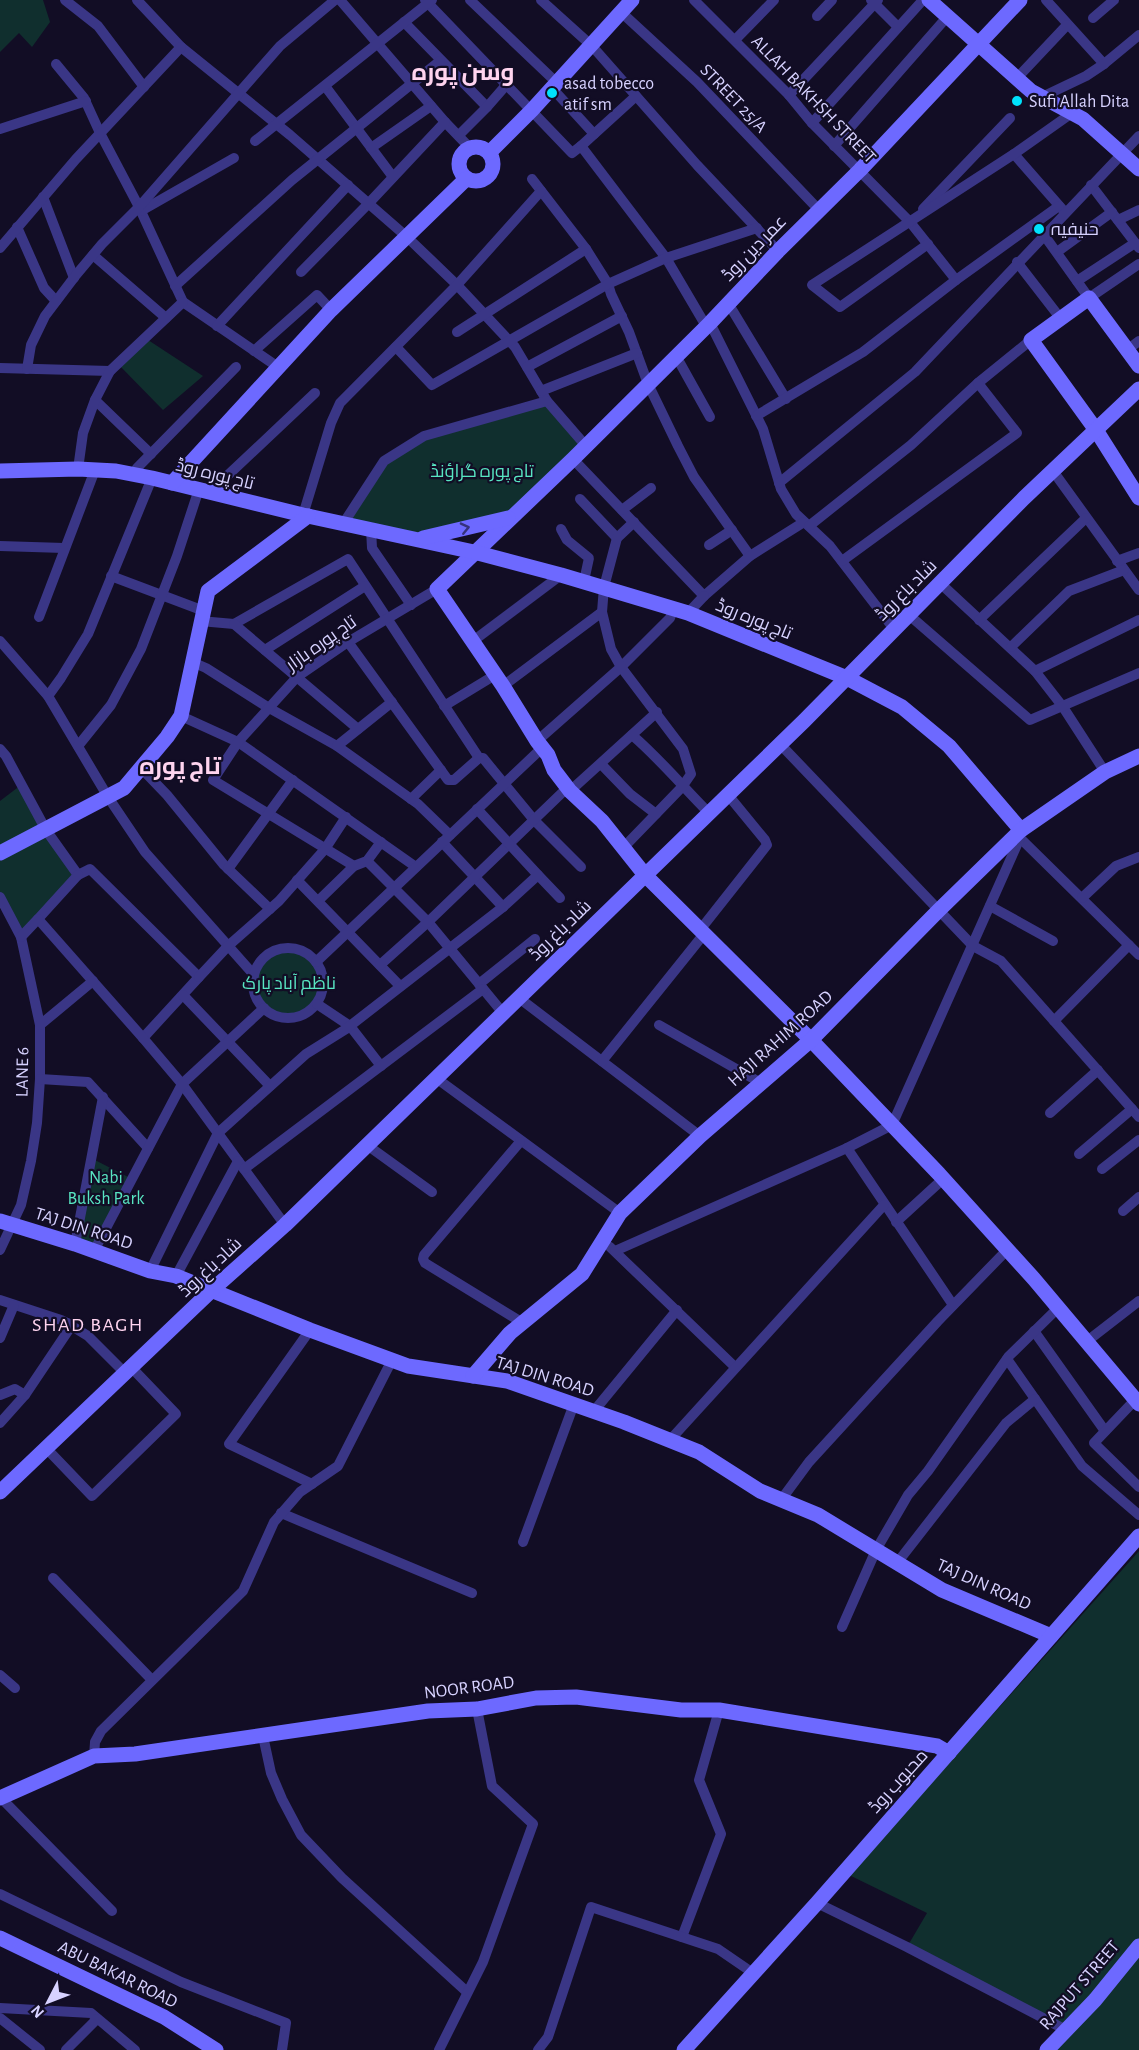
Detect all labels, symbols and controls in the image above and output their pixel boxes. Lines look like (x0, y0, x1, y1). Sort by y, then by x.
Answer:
street label: ALLAH BAKHSH STREET (748, 32, 879, 167)
district label: وسن پورہ (411, 61, 515, 89)
street label: STREET 25/A (696, 61, 771, 137)
place label: asad tobecco atif sm (564, 75, 654, 114)
marker: asad tobecco atif sm (545, 86, 559, 100)
place label: Sufi Allah Dita (1029, 93, 1129, 111)
marker: Sufi Allah Dita (1010, 94, 1024, 108)
street label: عمر دین روڈ (719, 212, 791, 286)
place label: حنیفیہ (1051, 221, 1099, 239)
marker: حنیفیہ (1032, 222, 1046, 236)
street label: تاج پورہ روڈ (173, 457, 256, 495)
park label: تاج پورہ گراؤنڈ (430, 463, 534, 483)
one-way arrow (460, 522, 470, 535)
street label: شاد باغ روڈ (872, 556, 942, 626)
street label: تاج پورہ روڈ (712, 597, 794, 645)
street label: تاج پورہ بازار (282, 613, 361, 677)
district label: تاج پورہ (139, 755, 222, 783)
street label: شاد باغ روڈ (526, 896, 596, 966)
park label: ناظم آباد پارک (242, 973, 336, 995)
street label: HAJI RAHIM ROAD (725, 987, 836, 1090)
street label: LANE 6 (14, 1047, 32, 1097)
park label: Nabi Buksh Park (67, 1169, 145, 1208)
street label: TAJ DIN ROAD (33, 1205, 135, 1253)
street label: شاد باغ روڈ (175, 1234, 247, 1302)
district label: SHAD BAGH (32, 1315, 144, 1335)
street label: TAJ DIN ROAD (494, 1354, 596, 1400)
street label: TAJ DIN ROAD (934, 1556, 1034, 1614)
street label: NOOR ROAD (423, 1674, 515, 1702)
street label: محبوب روڈ (866, 1746, 932, 1818)
street label: ABU BAKAR ROAD (55, 1938, 180, 2012)
street label: RAJPUT STREET (1036, 1938, 1123, 2034)
north arrow (18, 1972, 78, 2032)
text: N (28, 2002, 47, 2021)

